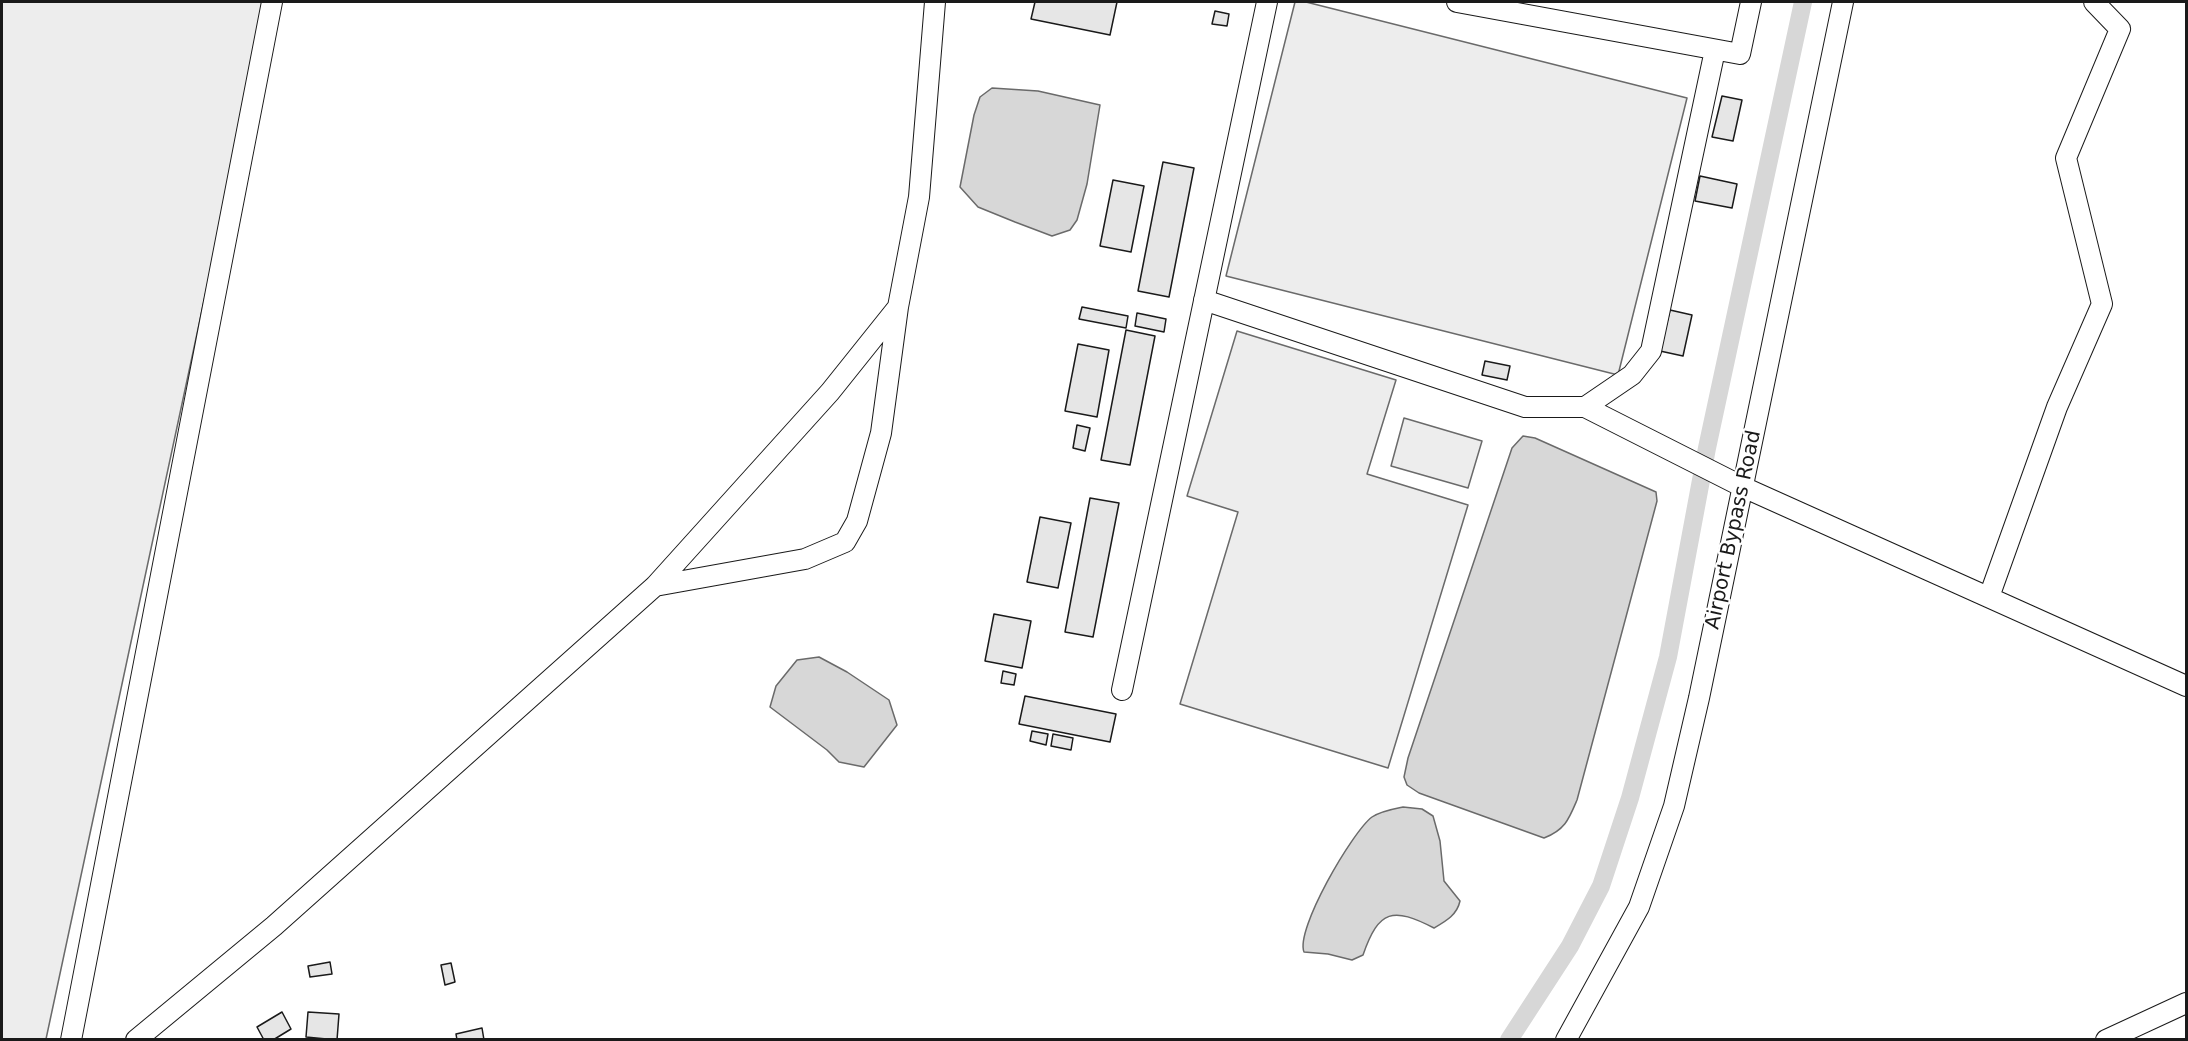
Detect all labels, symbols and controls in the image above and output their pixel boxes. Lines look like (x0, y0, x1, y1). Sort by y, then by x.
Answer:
street label: Airport Bypass Road (1701, 428, 1767, 632)

